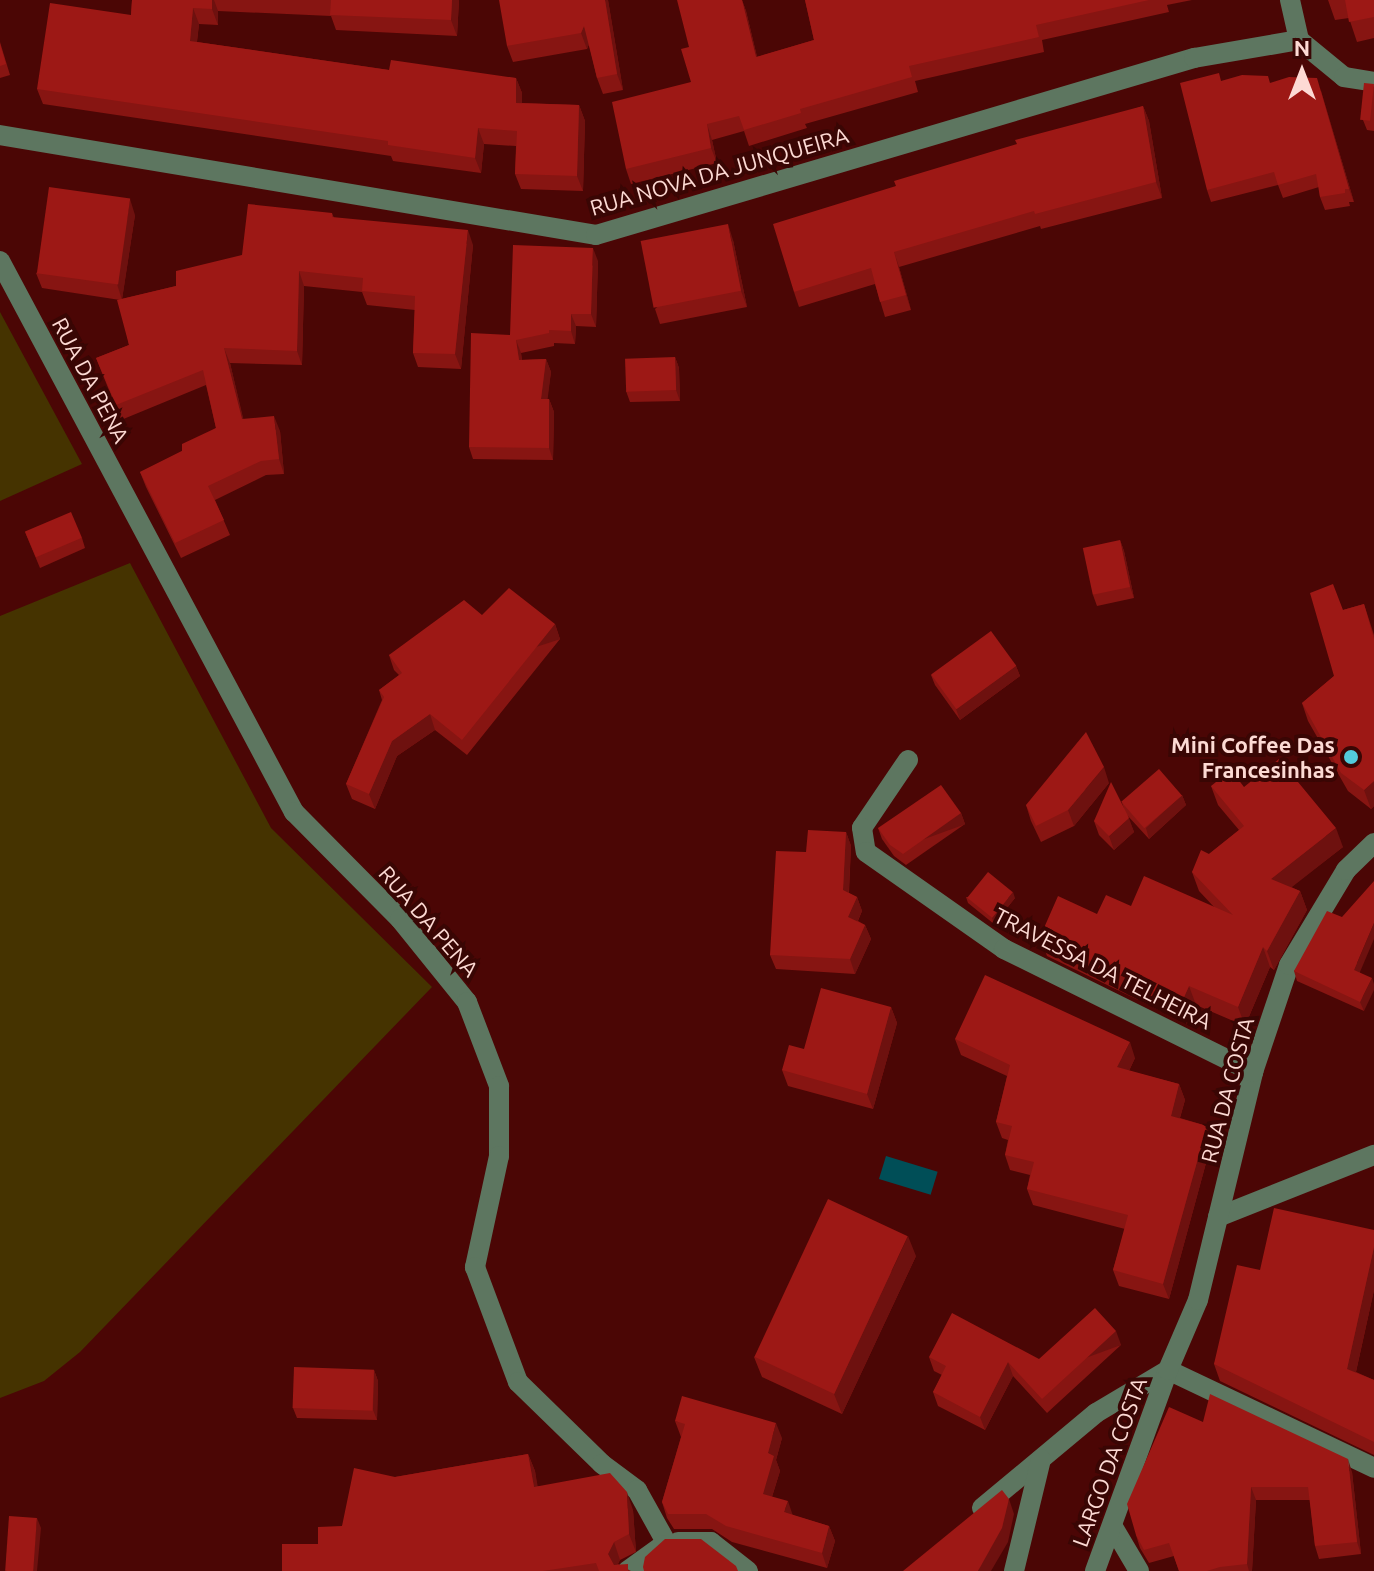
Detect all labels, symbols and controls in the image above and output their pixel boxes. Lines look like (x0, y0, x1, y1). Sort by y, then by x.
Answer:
north arrow (1262, 32, 1342, 112)
text: N (1294, 35, 1310, 60)
street label: RUA NOVA DA JUNQUEIRA (587, 121, 851, 221)
street label: RUA DA PENA (47, 313, 135, 447)
place label: Mini Coffee Das Francesinhas (1171, 731, 1335, 782)
marker: Mini Coffee Das Francesinhas (1342, 748, 1360, 766)
street label: RUA DA PENA (374, 860, 484, 982)
street label: TRAVESSA DA TELHEIRA (990, 902, 1216, 1034)
street label: RUA DA COSTA (1195, 1014, 1259, 1166)
street label: LARGO DA COSTA (1066, 1374, 1152, 1550)

